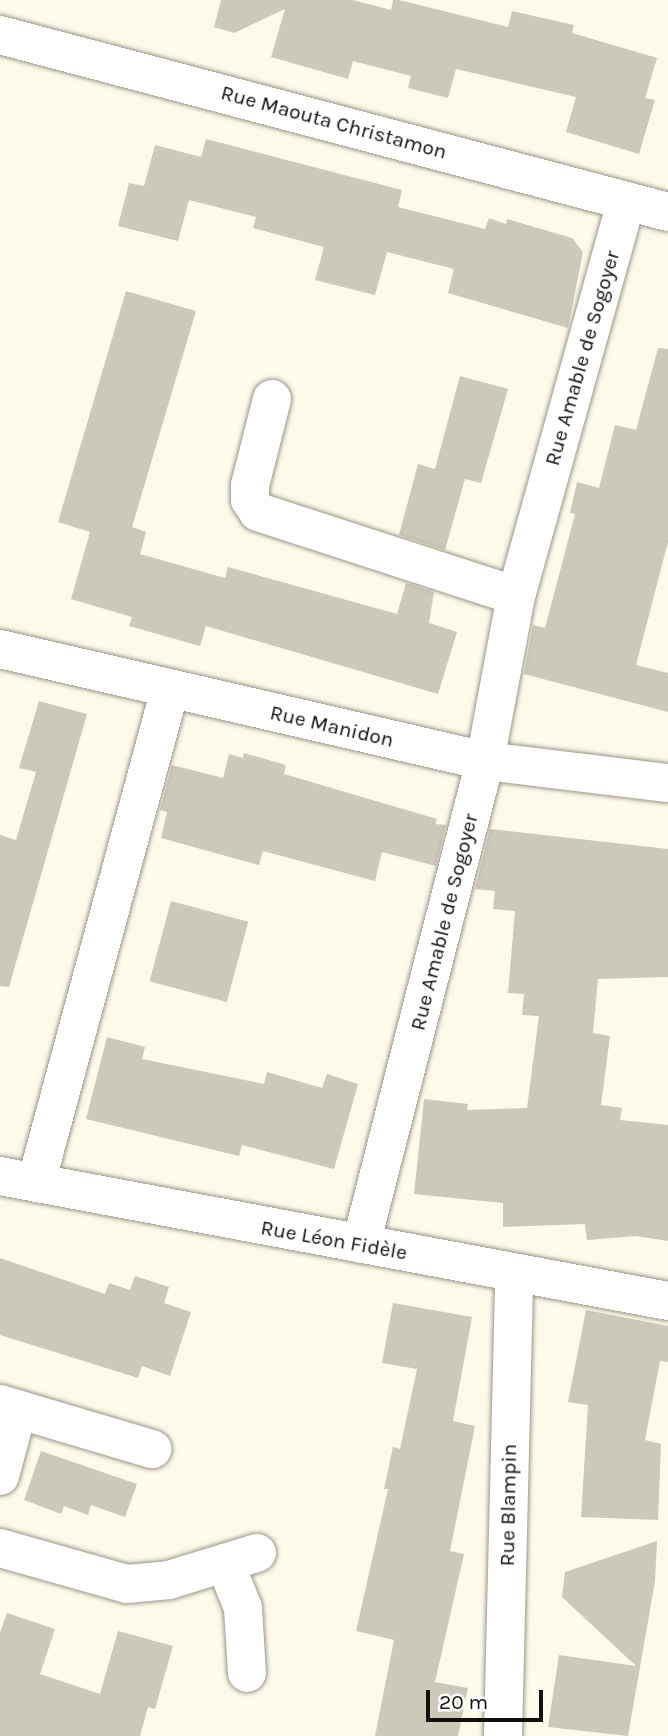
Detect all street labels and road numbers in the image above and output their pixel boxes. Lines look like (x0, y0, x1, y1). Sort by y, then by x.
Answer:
street label: Rue Maouta Christamon (218, 80, 450, 164)
street label: Rue Amable de Sogoyer (539, 248, 625, 468)
street label: Rue Manidon (268, 700, 396, 752)
street label: Rue Amable de Sogoyer (405, 811, 483, 1033)
street label: Rue Léon Fidèle (259, 1215, 409, 1265)
street label: Rue Blampin (494, 1443, 522, 1567)

